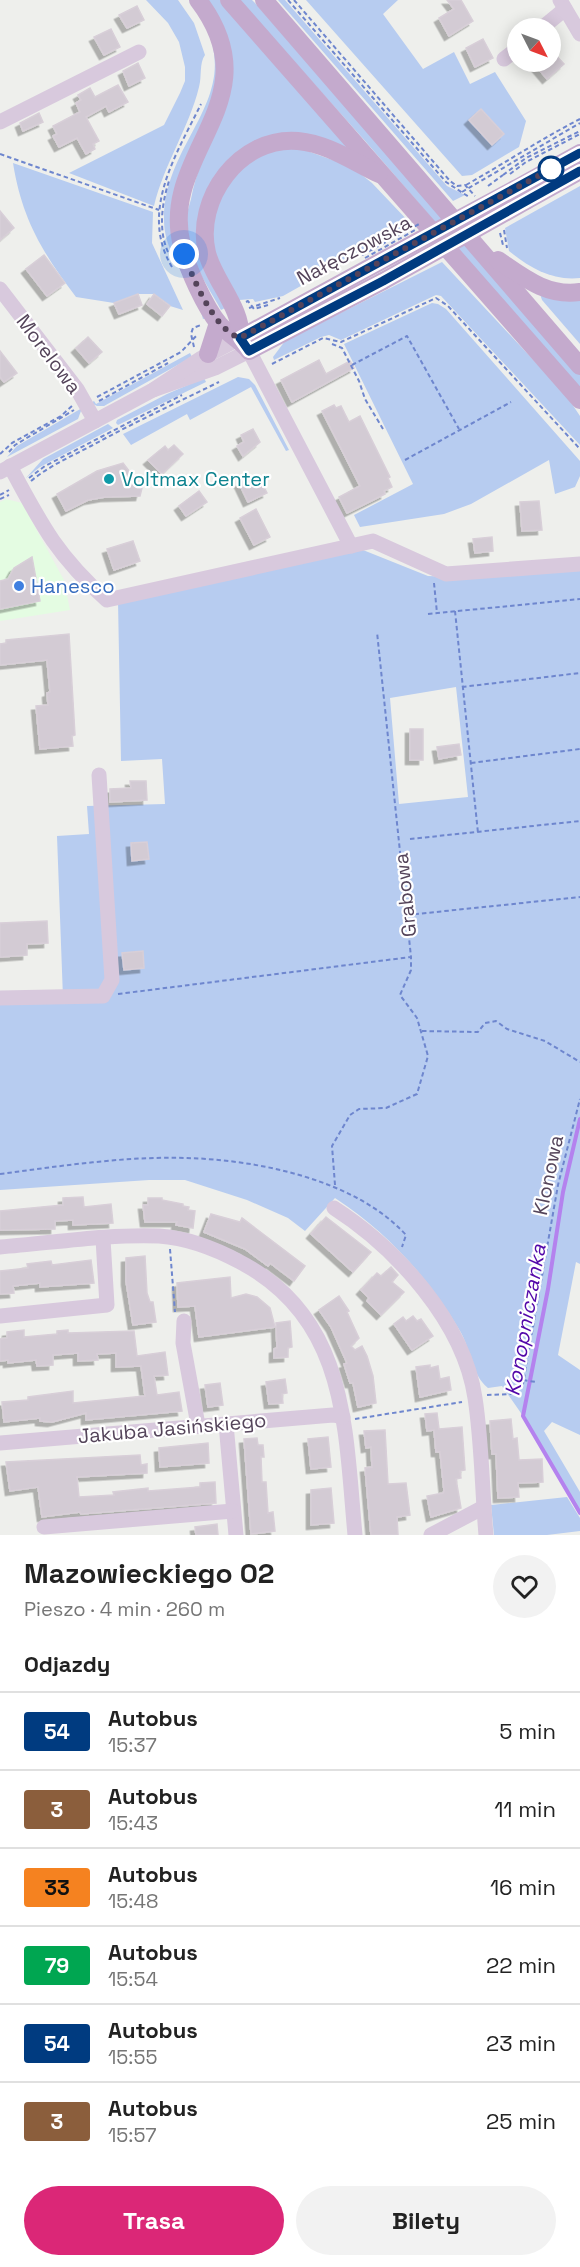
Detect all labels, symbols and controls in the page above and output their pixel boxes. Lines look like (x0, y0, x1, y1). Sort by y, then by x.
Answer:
north arrow (507, 18, 561, 72)
map controls (507, 18, 561, 72)
unlabelled marker (538, 156, 564, 182)
street label: Nałęczowska (292, 209, 416, 291)
your location (169, 239, 199, 269)
street label: Morelowa (11, 309, 87, 399)
place label: Voltmax Center (121, 466, 270, 492)
marker: Voltmax Center (102, 472, 116, 486)
place label: Hanesco (31, 573, 115, 599)
marker: Hanesco (12, 579, 26, 593)
street label: Grabowa (388, 852, 422, 938)
street label: Klonowa (527, 1133, 569, 1217)
water label: Konopniczanka (498, 1241, 552, 1398)
street label: Jakuba Jasińskiego (77, 1407, 267, 1449)
text: Mazowieckiego 02 (24, 1555, 275, 1591)
button: heart (493, 1555, 556, 1618)
text: Pieszo · 4 min · 260 m (24, 1596, 225, 1622)
text: Odjazdy (24, 1650, 110, 1678)
text: Autobus (108, 1704, 198, 1732)
text: 5 min (499, 1717, 556, 1745)
text: 54 (44, 1718, 70, 1745)
text: 15:37 (108, 1732, 157, 1758)
text: Autobus (108, 1782, 198, 1810)
text: 11 min (494, 1795, 556, 1823)
text: 3 (51, 1796, 63, 1823)
text: 15:43 (108, 1810, 158, 1836)
text: Autobus (108, 1860, 198, 1888)
text: 16 min (490, 1873, 556, 1901)
text: 33 (44, 1874, 70, 1901)
text: 15:48 (108, 1888, 158, 1914)
text: Autobus (108, 1938, 198, 1966)
text: 22 min (486, 1951, 556, 1979)
text: 79 (45, 1952, 69, 1979)
text: 15:54 (108, 1966, 158, 1992)
text: Autobus (108, 2016, 198, 2044)
text: 23 min (486, 2029, 556, 2057)
text: 54 (44, 2030, 70, 2057)
text: 15:55 (108, 2044, 157, 2070)
text: Autobus (108, 2094, 198, 2122)
text: 25 min (486, 2107, 556, 2135)
text: 3 (51, 2108, 63, 2135)
text: 15:57 (108, 2122, 156, 2148)
button: Trasa (24, 2186, 284, 2255)
button: Bilety (296, 2186, 556, 2255)

